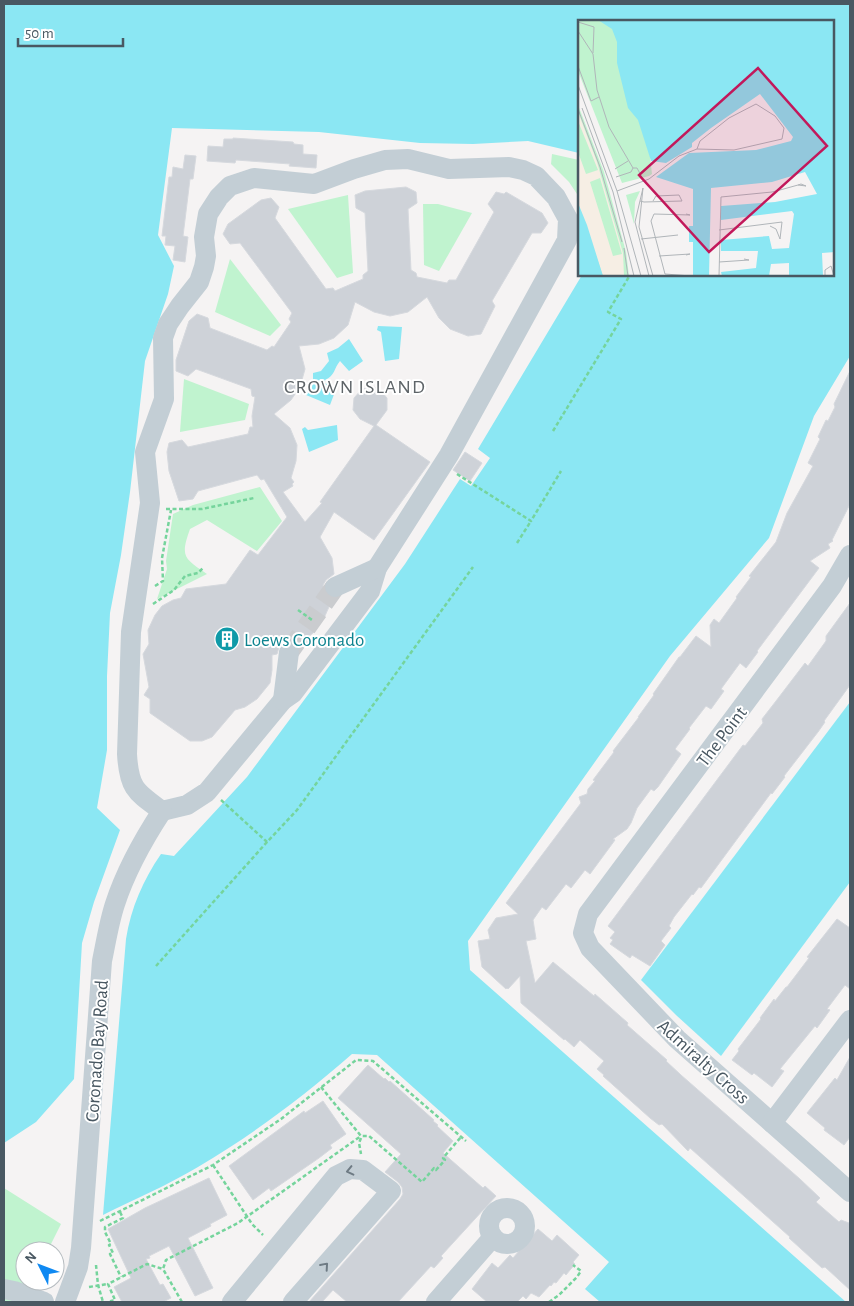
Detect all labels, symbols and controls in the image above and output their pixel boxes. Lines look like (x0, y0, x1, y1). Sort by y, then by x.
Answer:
scale bar (18, 15, 122, 47)
inset map (578, 20, 834, 276)
text: 50 m (25, 26, 54, 41)
district label: CROWN ISLAND (284, 377, 426, 397)
building icon: Loews Coronado (214, 626, 240, 652)
place label: Loews Coronado (244, 631, 364, 650)
street label: The Point (694, 703, 751, 770)
street label: Coronado Bay Road (83, 979, 112, 1123)
street label: Admiralty Cross (654, 1016, 752, 1108)
one-way arrow (346, 1165, 354, 1176)
north arrow (15, 1241, 65, 1291)
text: N (23, 1250, 40, 1266)
one-way arrow (319, 1262, 328, 1271)

